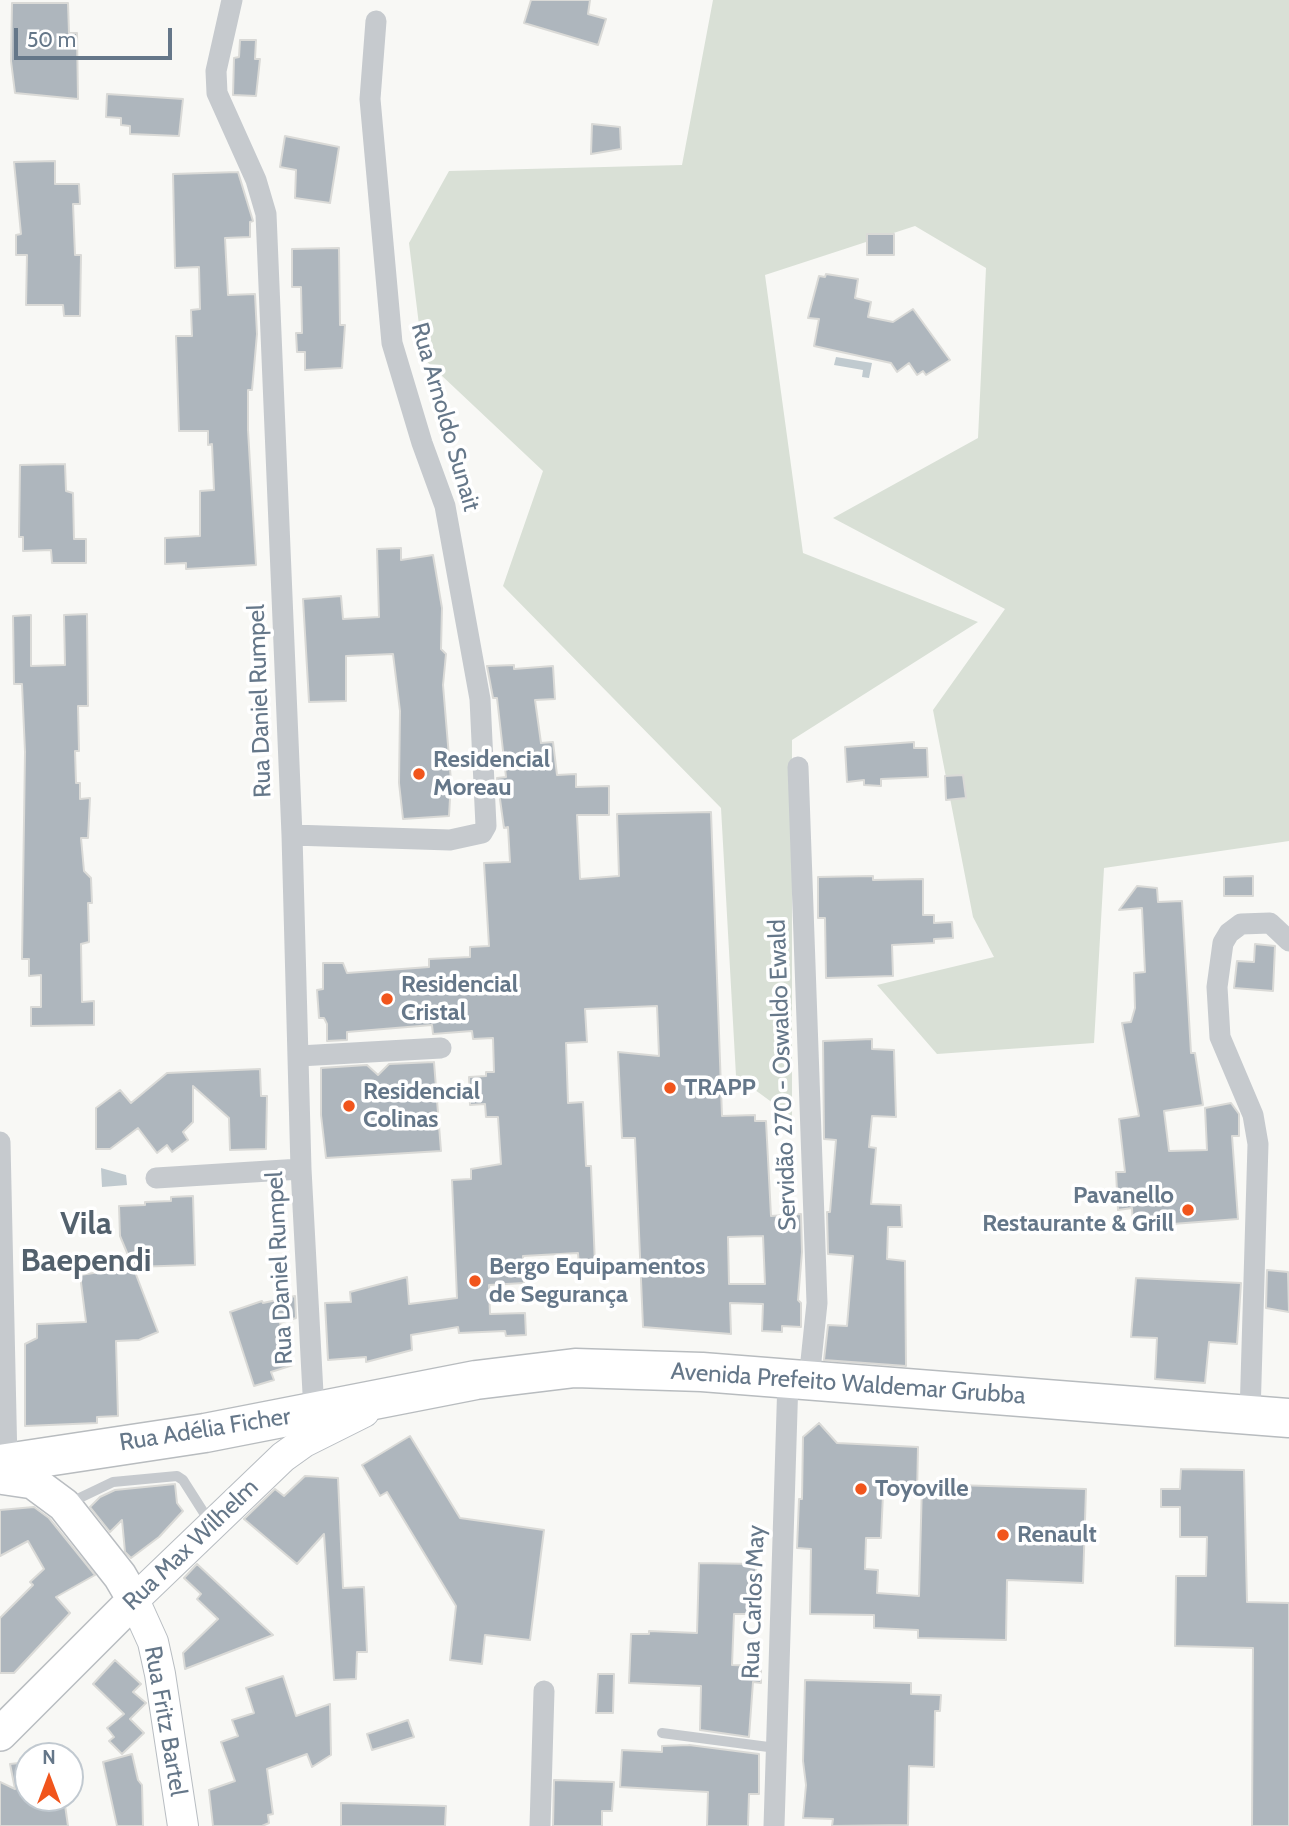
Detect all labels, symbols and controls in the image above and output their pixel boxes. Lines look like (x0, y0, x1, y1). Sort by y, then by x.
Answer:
scale bar (18, 14, 175, 58)
text: 50 m (27, 27, 76, 52)
street label: Rua Arnoldo Sunait (404, 319, 486, 515)
street label: Rua Daniel Rumpel (242, 604, 278, 798)
place label: Residencial Moreau (433, 746, 550, 802)
marker: Residencial Moreau (411, 766, 427, 782)
street label: Servidão 270 - Oswaldo Ewald (763, 919, 803, 1231)
place label: Residencial Cristal (401, 971, 518, 1027)
marker: Residencial Cristal (379, 991, 395, 1007)
place label: TRAPP (684, 1074, 756, 1102)
place label: Residencial Colinas (363, 1078, 480, 1134)
marker: TRAPP (662, 1080, 678, 1096)
marker: Residencial Colinas (341, 1098, 357, 1114)
street label: Rua Daniel Rumpel (261, 1171, 299, 1365)
place label: Pavanello Restaurante & Grill (982, 1182, 1174, 1238)
marker: Pavanello Restaurante & Grill (1180, 1202, 1196, 1218)
district label: Vila Baependi (21, 1206, 151, 1281)
place label: Bergo Equipamentos de Segurança (489, 1253, 705, 1309)
marker: Bergo Equipamentos de Segurança (467, 1273, 483, 1289)
street label: Avenida Prefeito Waldemar Grubba (670, 1357, 1026, 1411)
street label: Rua Adélia Ficher (117, 1402, 293, 1458)
street label: Rua Max Wilhelm (117, 1473, 265, 1617)
place label: Toyoville (875, 1475, 969, 1503)
marker: Toyoville (853, 1481, 869, 1497)
place label: Renault (1017, 1521, 1097, 1549)
street label: Rua Carlos May (737, 1524, 771, 1680)
marker: Renault (995, 1527, 1011, 1543)
street label: Rua Fritz Bartel (138, 1644, 192, 1798)
north arrow (14, 1742, 84, 1812)
text: N (42, 1746, 56, 1769)

